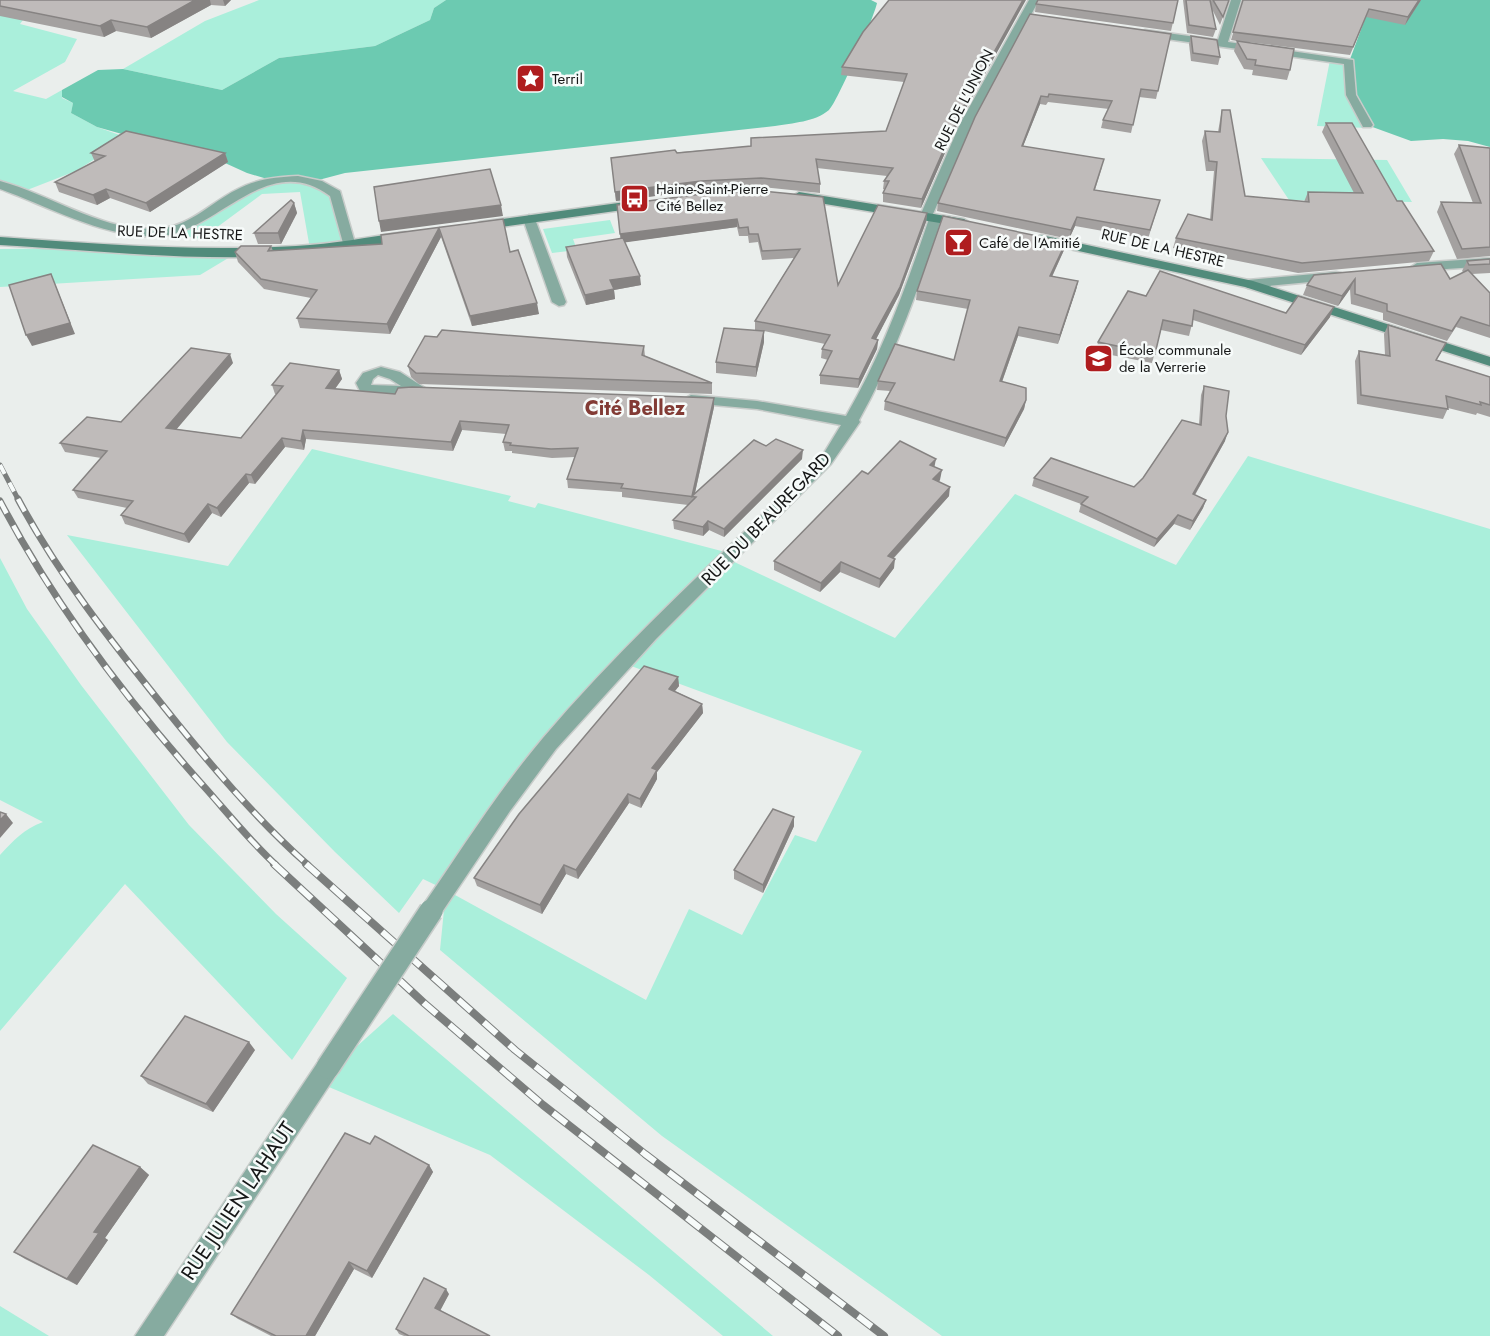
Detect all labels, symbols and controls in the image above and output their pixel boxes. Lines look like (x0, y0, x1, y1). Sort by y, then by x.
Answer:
street label: RUE DE L'UNION (929, 45, 999, 155)
place icon: Terril (515, 63, 547, 95)
place label: Terril (552, 68, 583, 90)
place label: Haine-Saint-Pierre Cité Bellez (656, 178, 768, 217)
bus stop icon: Haine-Saint-Pierre Cité Bellez (619, 182, 651, 214)
street label: RUE DE LA HESTRE (117, 220, 243, 246)
street label: RUE DE LA HESTRE (1099, 223, 1227, 273)
bar icon: Café de l'Amitié (942, 227, 974, 259)
place label: Café de l'Amitié (979, 232, 1080, 254)
place label: École communale de la Verrerie (1119, 339, 1231, 378)
school or university icon: École communale de la Verrerie (1082, 343, 1114, 375)
district label: Cité Bellez (585, 394, 686, 423)
street label: RUE DU BEAUREGARD (695, 447, 837, 591)
street label: RUE JULIEN LAHAUT (174, 1116, 302, 1286)

